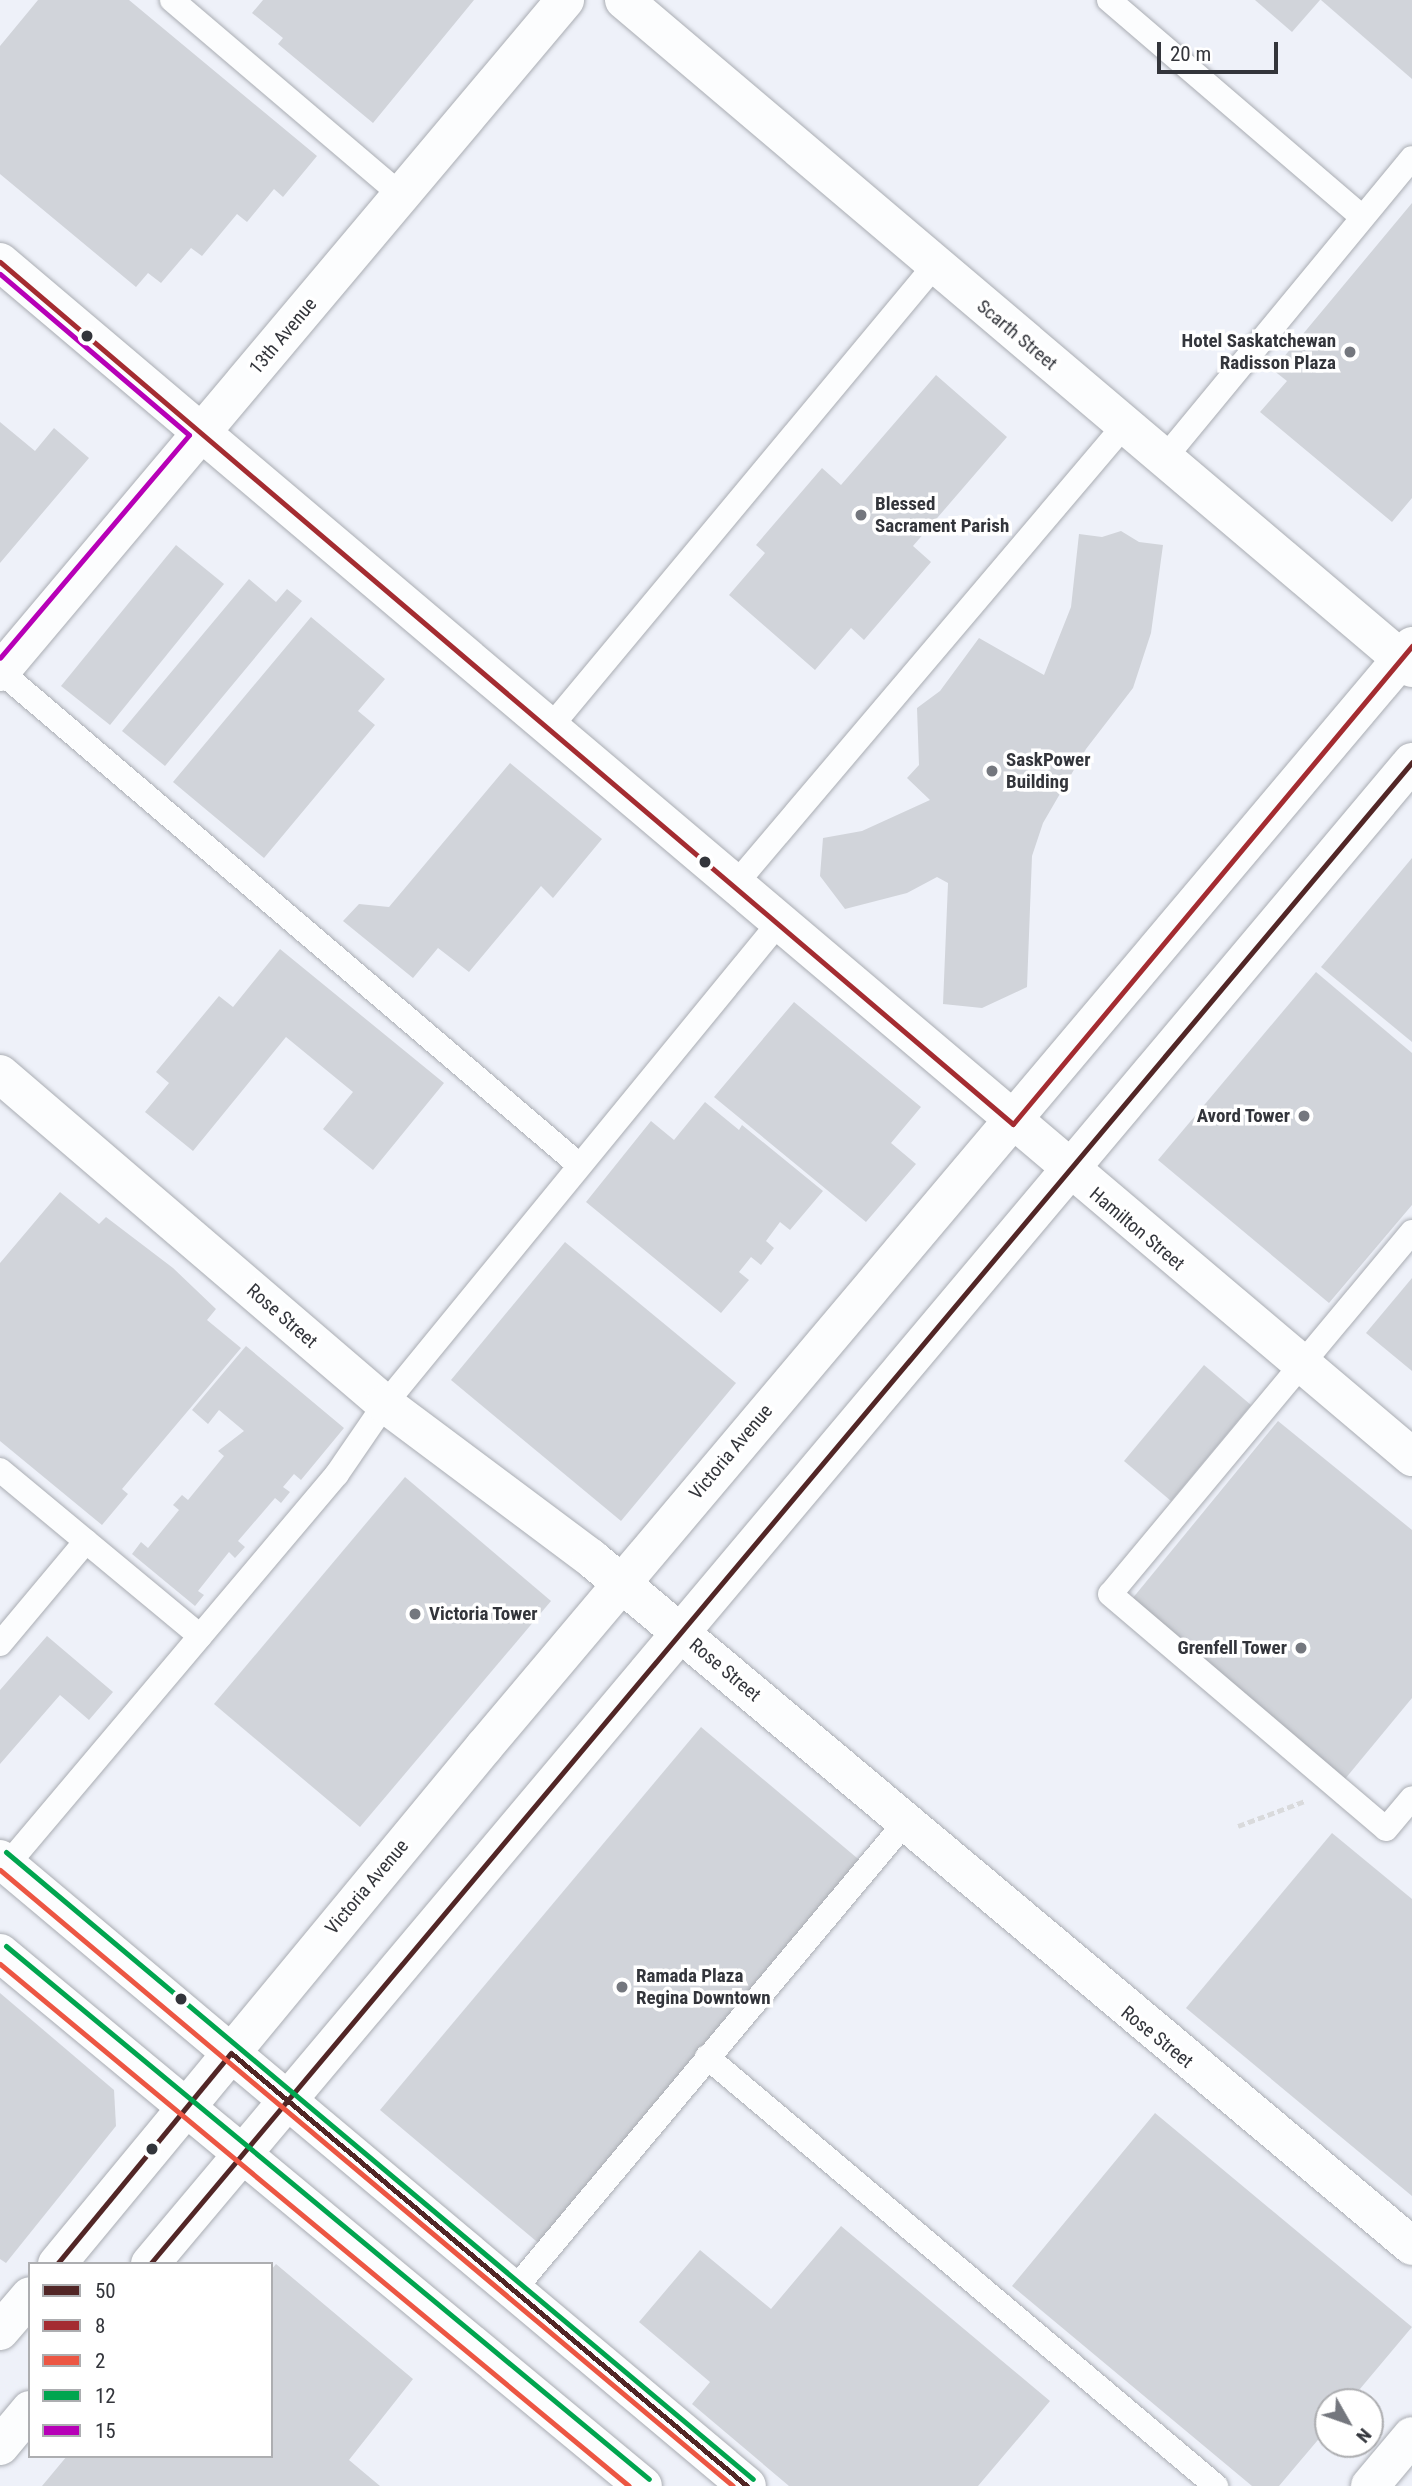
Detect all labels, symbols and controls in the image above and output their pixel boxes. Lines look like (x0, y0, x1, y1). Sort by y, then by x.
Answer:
scale bar (1160, 28, 1281, 72)
text: 20 m (1170, 42, 1211, 66)
street label: 13th Avenue (245, 293, 321, 379)
street label: Scarth Street (972, 295, 1062, 375)
unlabelled marker (80, 329, 94, 343)
place label: Hotel Saskatchewan Radisson Plaza (1182, 330, 1336, 374)
marker: Hotel Saskatchewan Radisson Plaza (1342, 344, 1358, 360)
place label: Blessed Sacrament Parish (875, 493, 1009, 537)
marker: Blessed Sacrament Parish (853, 507, 869, 523)
place label: SaskPower Building (1006, 749, 1090, 793)
marker: SaskPower Building (984, 763, 1000, 779)
unlabelled marker (698, 855, 712, 869)
place label: Avord Tower (1196, 1105, 1290, 1127)
marker: Avord Tower (1296, 1108, 1312, 1124)
street label: Hamilton Street (1085, 1183, 1189, 1275)
street label: Rose Street (242, 1279, 322, 1353)
street label: Victoria Avenue (685, 1400, 777, 1504)
place label: Victoria Tower (429, 1603, 538, 1625)
marker: Victoria Tower (407, 1606, 423, 1622)
street label: Rose Street (685, 1634, 765, 1706)
place label: Grenfell Tower (1177, 1637, 1287, 1659)
marker: Grenfell Tower (1293, 1640, 1309, 1656)
street label: Victoria Avenue (321, 1835, 413, 1939)
place label: Ramada Plaza Regina Downtown (636, 1965, 771, 2009)
marker: Ramada Plaza Regina Downtown (614, 1979, 630, 1995)
unlabelled marker (174, 1992, 188, 2006)
street label: Rose Street (1116, 2001, 1198, 2073)
unlabelled marker (145, 2142, 159, 2156)
legend (28, 2262, 273, 2458)
text: 50 (95, 2279, 116, 2303)
text: 8 (95, 2314, 105, 2338)
text: 2 (95, 2349, 105, 2373)
text: 12 (95, 2384, 116, 2408)
north arrow (1314, 2388, 1384, 2458)
text: 15 (95, 2419, 116, 2443)
text: N (1351, 2424, 1376, 2447)

